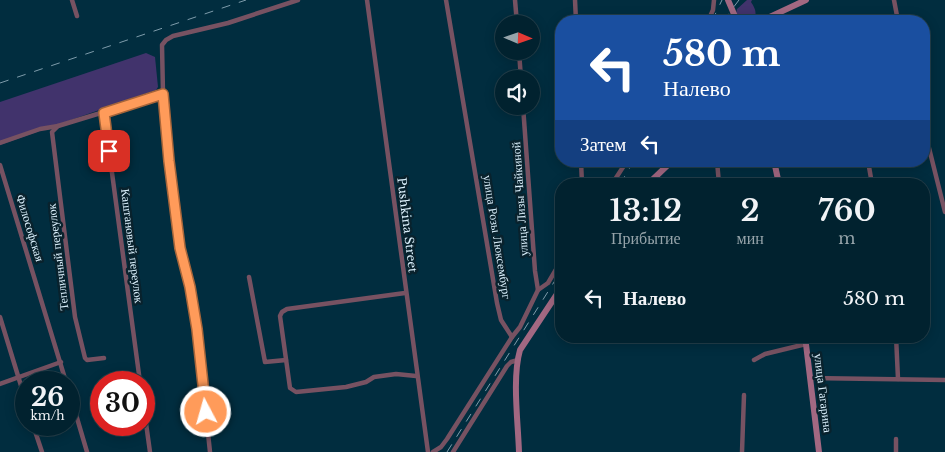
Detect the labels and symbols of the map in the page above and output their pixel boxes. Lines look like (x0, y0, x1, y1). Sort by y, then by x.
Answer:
north arrow (495, 15, 540, 60)
pin (88, 130, 130, 172)
street label: улица Лизы Чайкиной (508, 141, 531, 257)
street label: улица Розы Люксембург (480, 174, 515, 300)
street label: Pushkina Street (394, 176, 421, 274)
street label: Каштановый переулок (118, 188, 147, 304)
street label: Философская (13, 193, 48, 264)
street label: Тепличный переулок (43, 203, 71, 311)
street label: улица Гагарина (811, 353, 836, 434)
speed limit sign: 30 (90, 371, 155, 436)
position arrow (179, 385, 231, 437)

